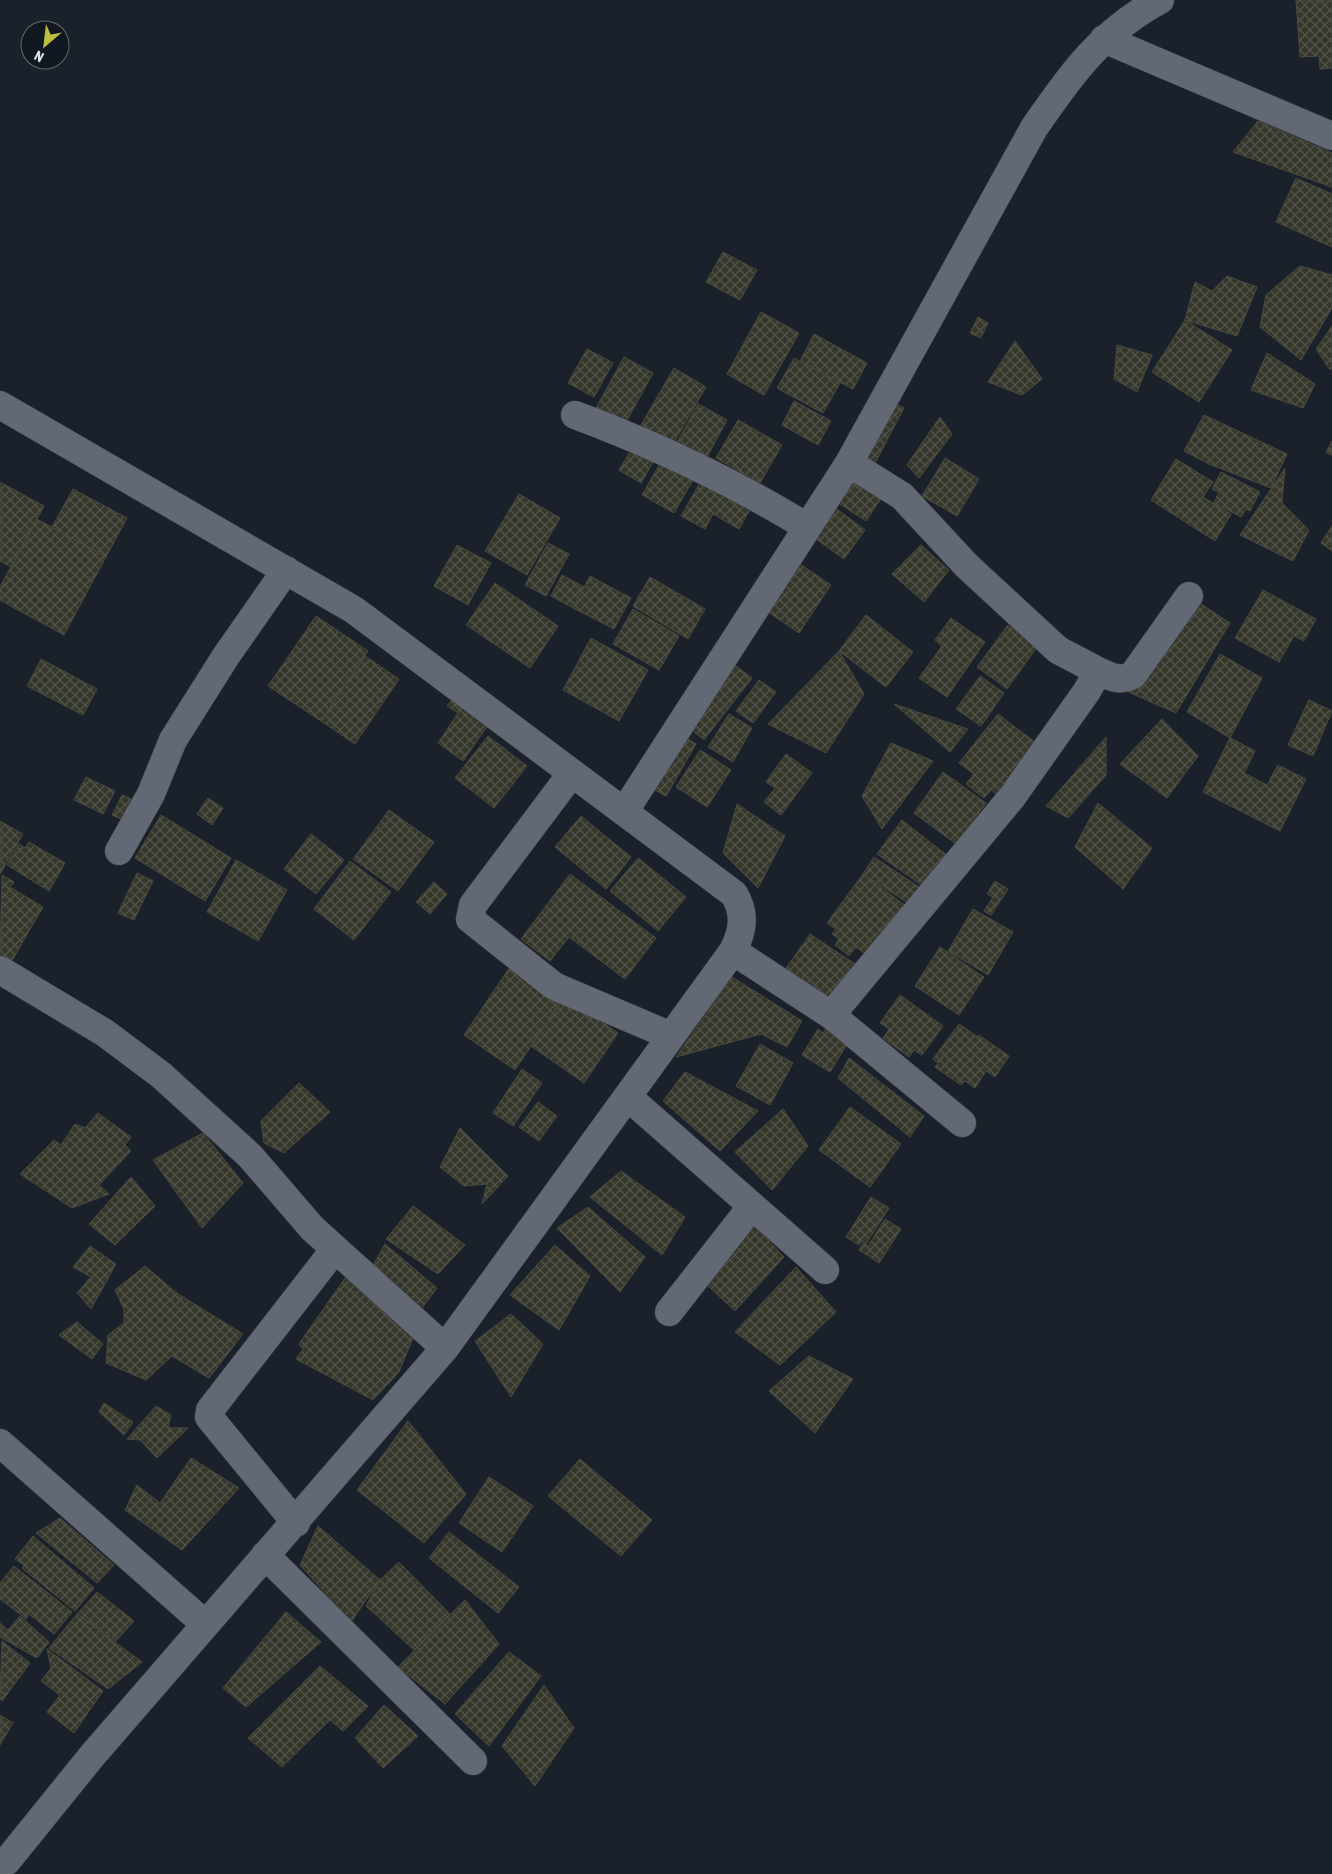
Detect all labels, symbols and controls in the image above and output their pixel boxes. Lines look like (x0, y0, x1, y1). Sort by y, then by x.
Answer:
north arrow (20, 20, 70, 70)
text: N (31, 47, 46, 65)

